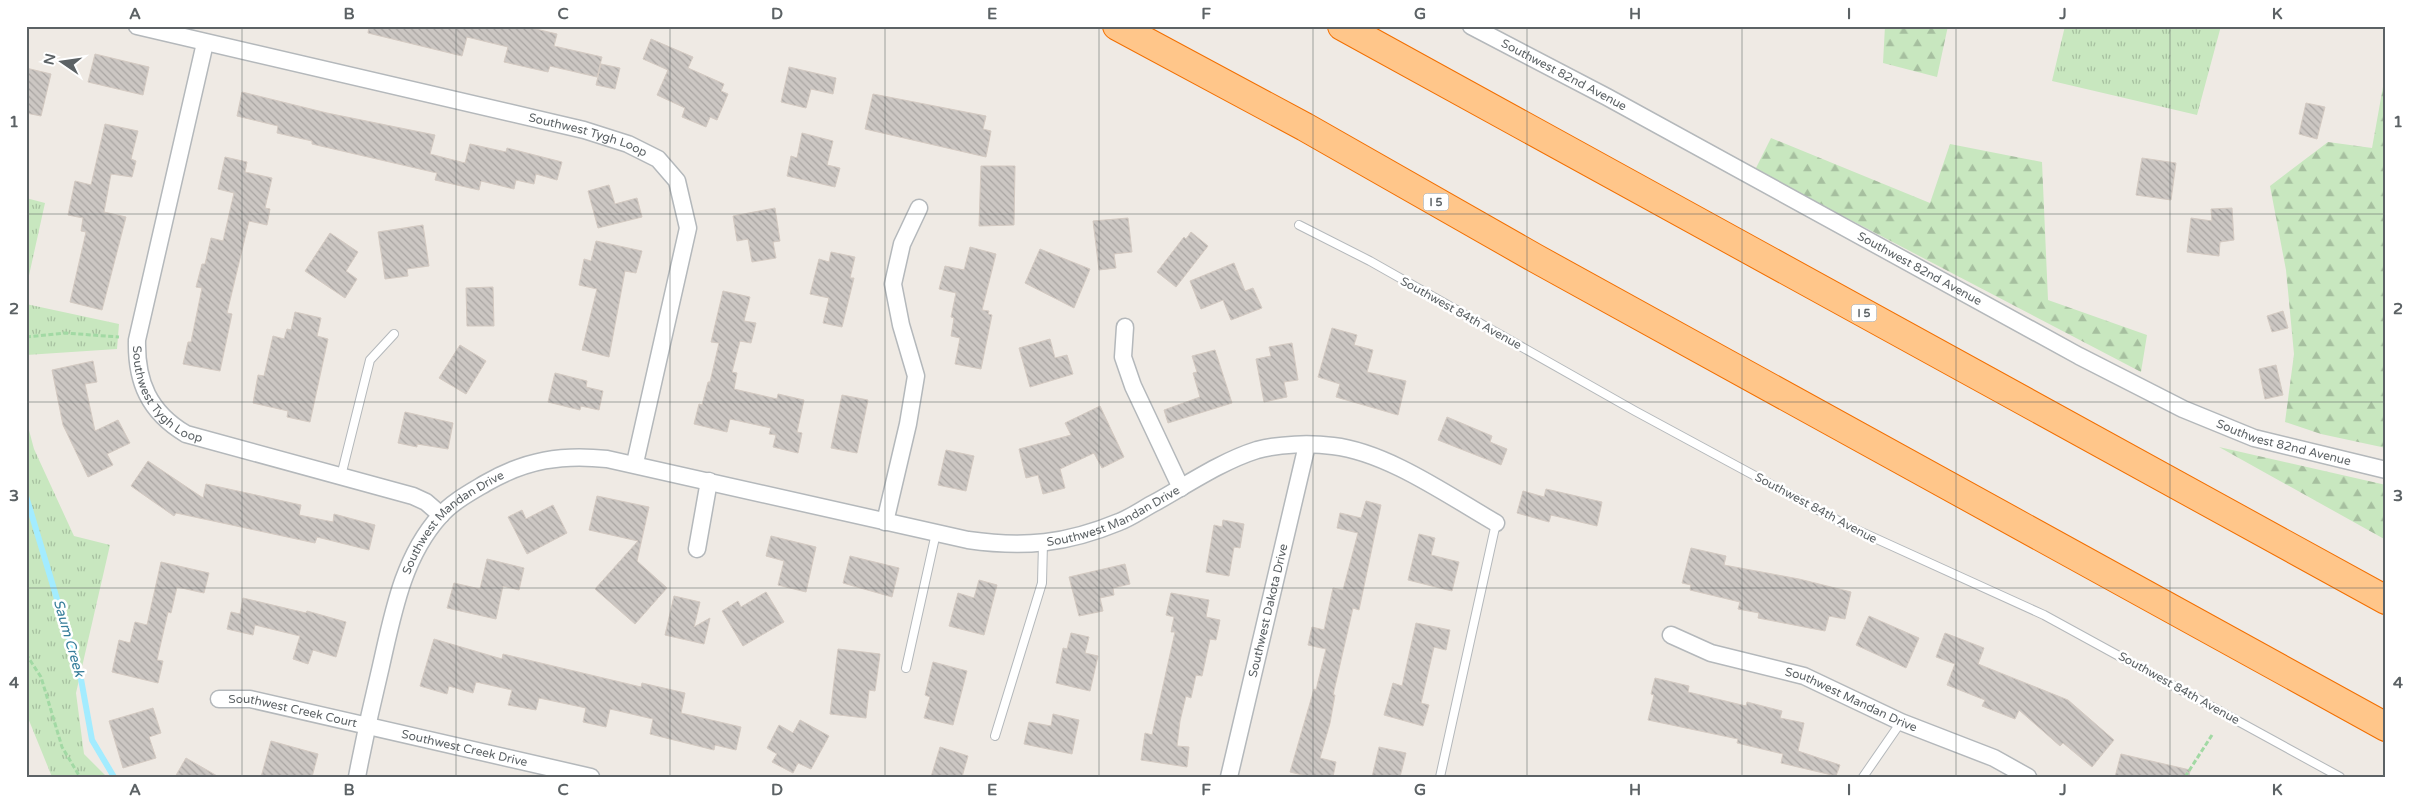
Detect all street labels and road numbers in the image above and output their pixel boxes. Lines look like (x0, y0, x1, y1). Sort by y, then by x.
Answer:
street label: Southwest 82nd Avenue (1499, 36, 1629, 114)
street label: Southwest Tygh Loop (527, 110, 650, 159)
road number: I 5 (1424, 193, 1448, 210)
street label: Southwest 82nd Avenue (1855, 229, 1984, 308)
street label: Southwest 84th Avenue (1398, 274, 1524, 352)
road number: I 5 (1852, 304, 1876, 322)
street label: Southwest Tygh Loop (130, 346, 204, 445)
street label: Southwest 82nd Avenue (2214, 416, 2353, 468)
street label: Southwest Mandan Drive (399, 468, 506, 576)
street label: Southwest 84th Avenue (1752, 470, 1880, 546)
street label: Southwest Mandan Drive (1046, 483, 1182, 549)
street label: Southwest Dakota Drive (1246, 542, 1291, 679)
street label: Southwest 84th Avenue (2116, 649, 2242, 727)
street label: Southwest Mandan Drive (1783, 665, 1919, 735)
street label: Southwest Creek Court (228, 692, 359, 730)
street label: Southwest Creek Drive (400, 727, 529, 769)

